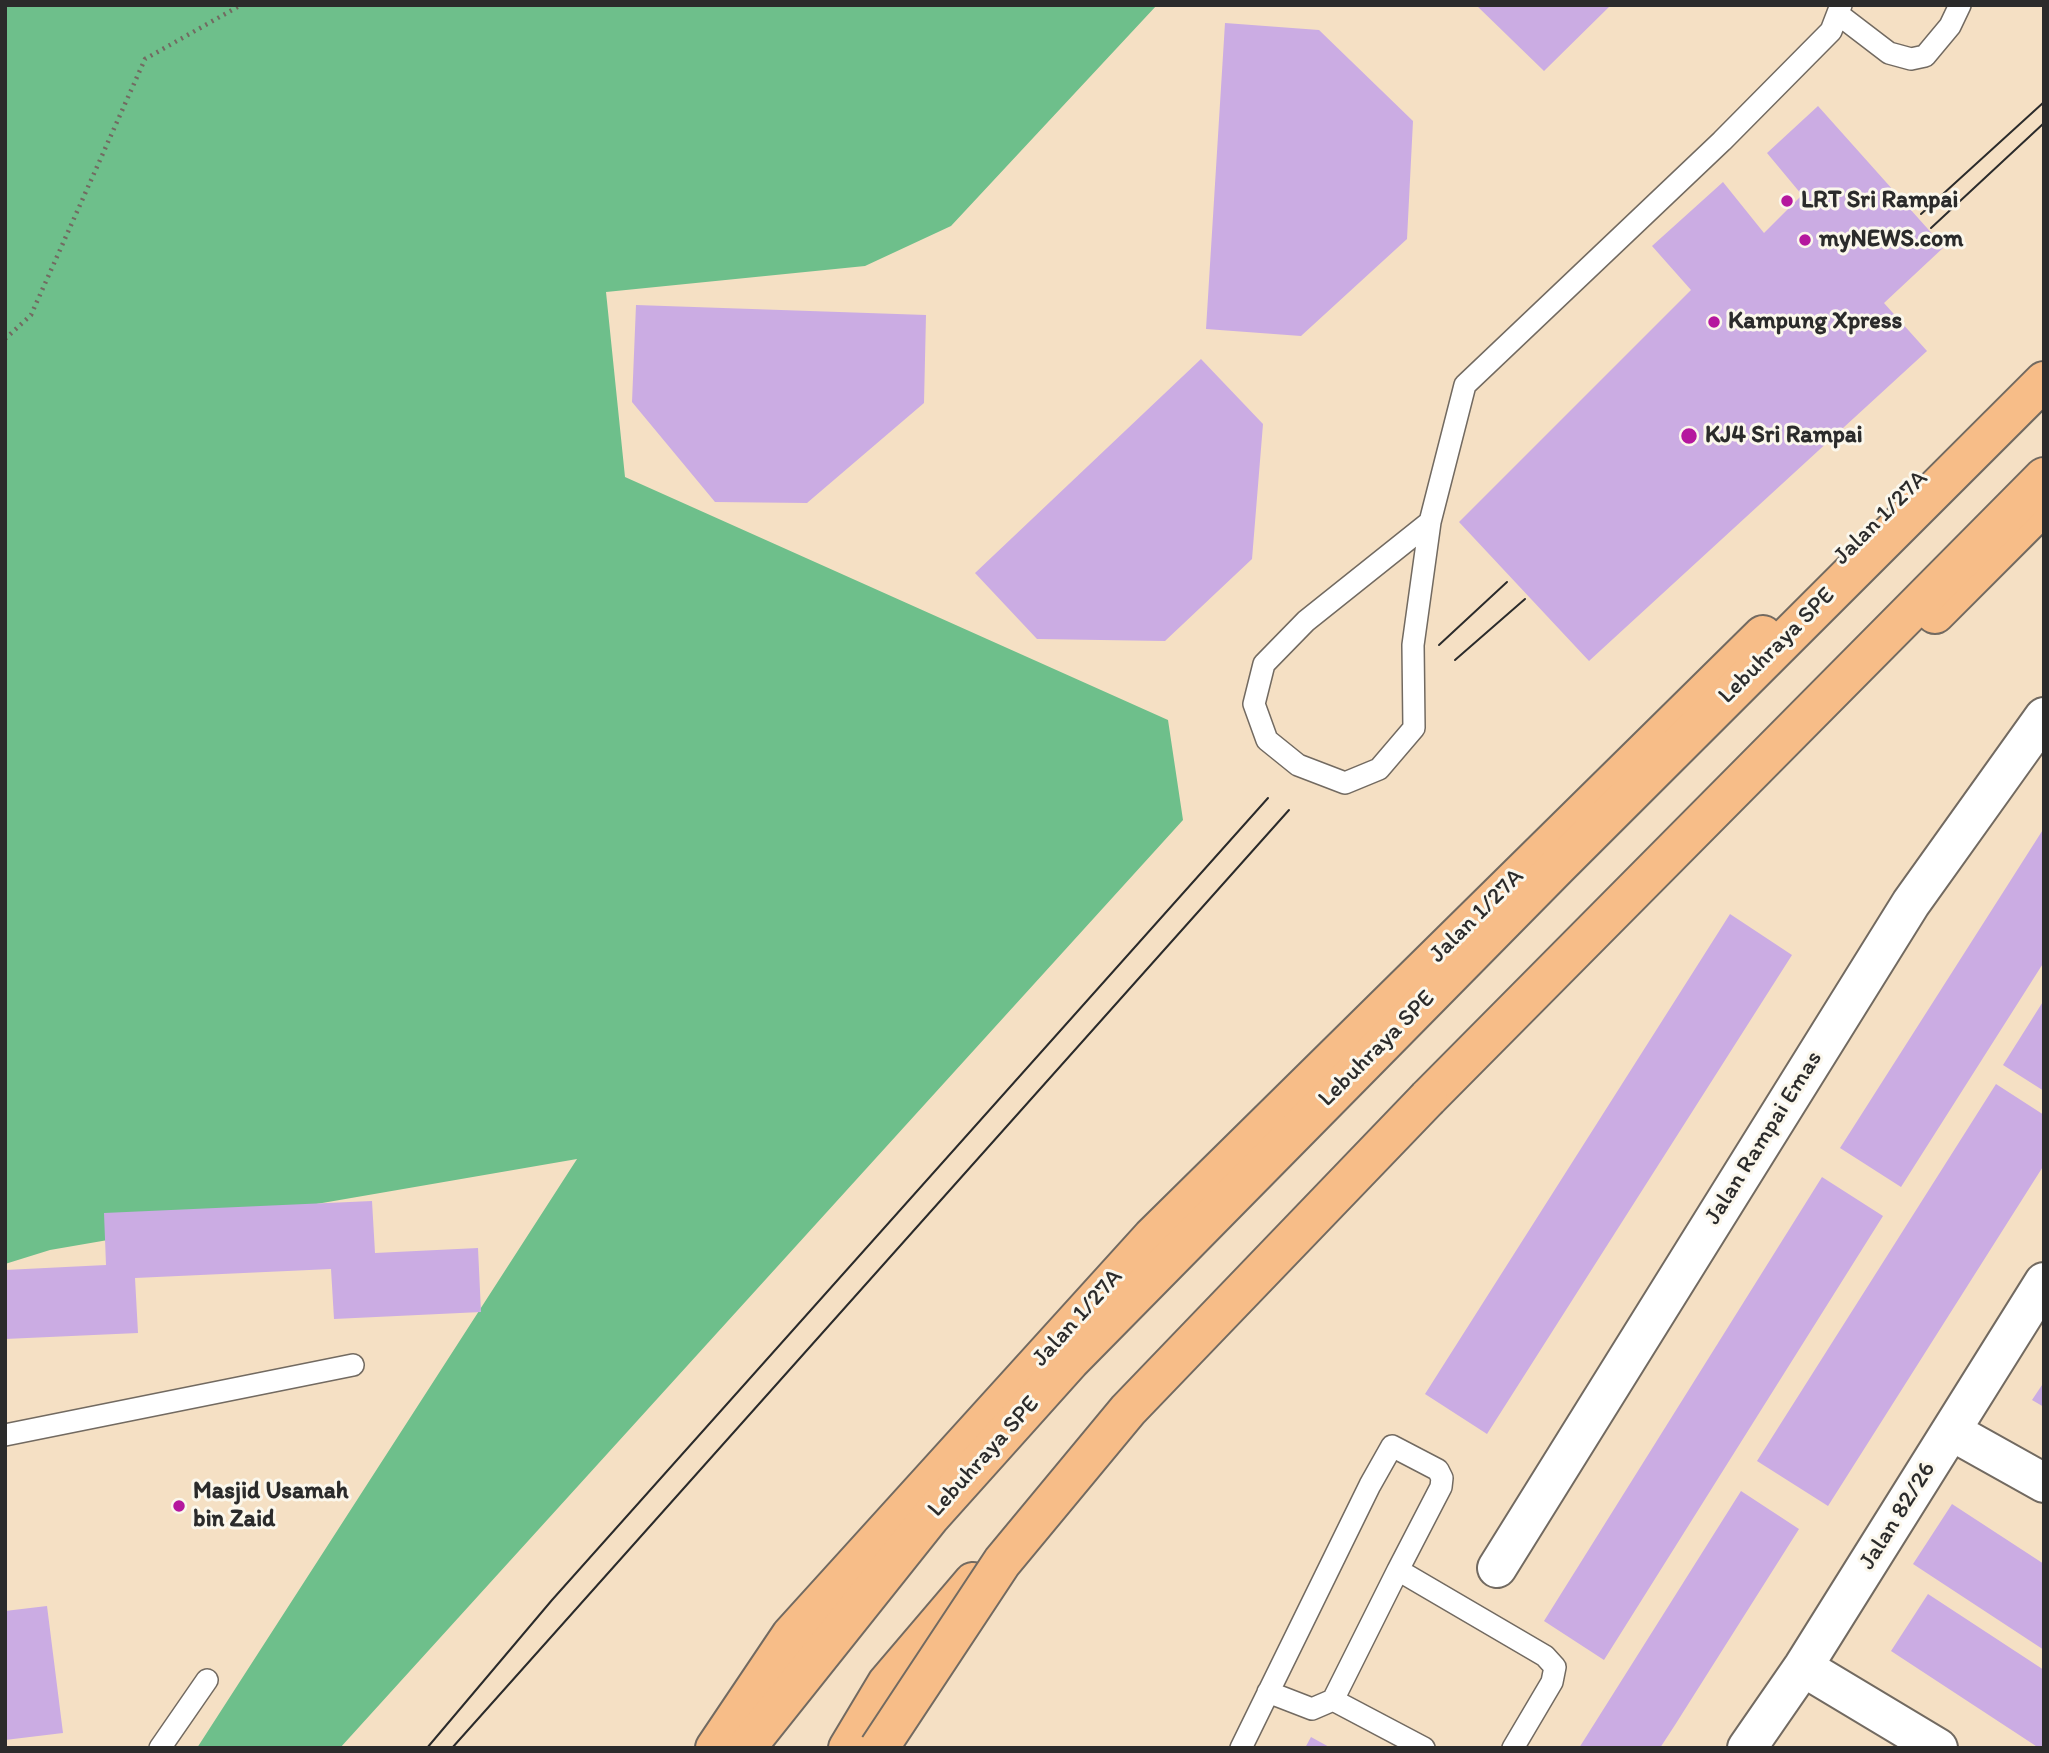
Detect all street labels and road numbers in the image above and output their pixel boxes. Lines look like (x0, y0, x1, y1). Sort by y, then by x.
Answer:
street label: Jalan 1/27A (1828, 465, 1934, 571)
street label: Lebuhraya SPE (1713, 582, 1841, 710)
street label: Jalan 1/27A (1424, 863, 1530, 969)
street label: Lebuhraya SPE (1313, 985, 1441, 1113)
street label: Jalan Rampai Emas (1699, 1046, 1829, 1230)
street label: Jalan 1/27A (1027, 1263, 1129, 1373)
street label: Lebuhraya SPE (922, 1391, 1046, 1523)
street label: Jalan 82/26 (1854, 1457, 1942, 1575)

